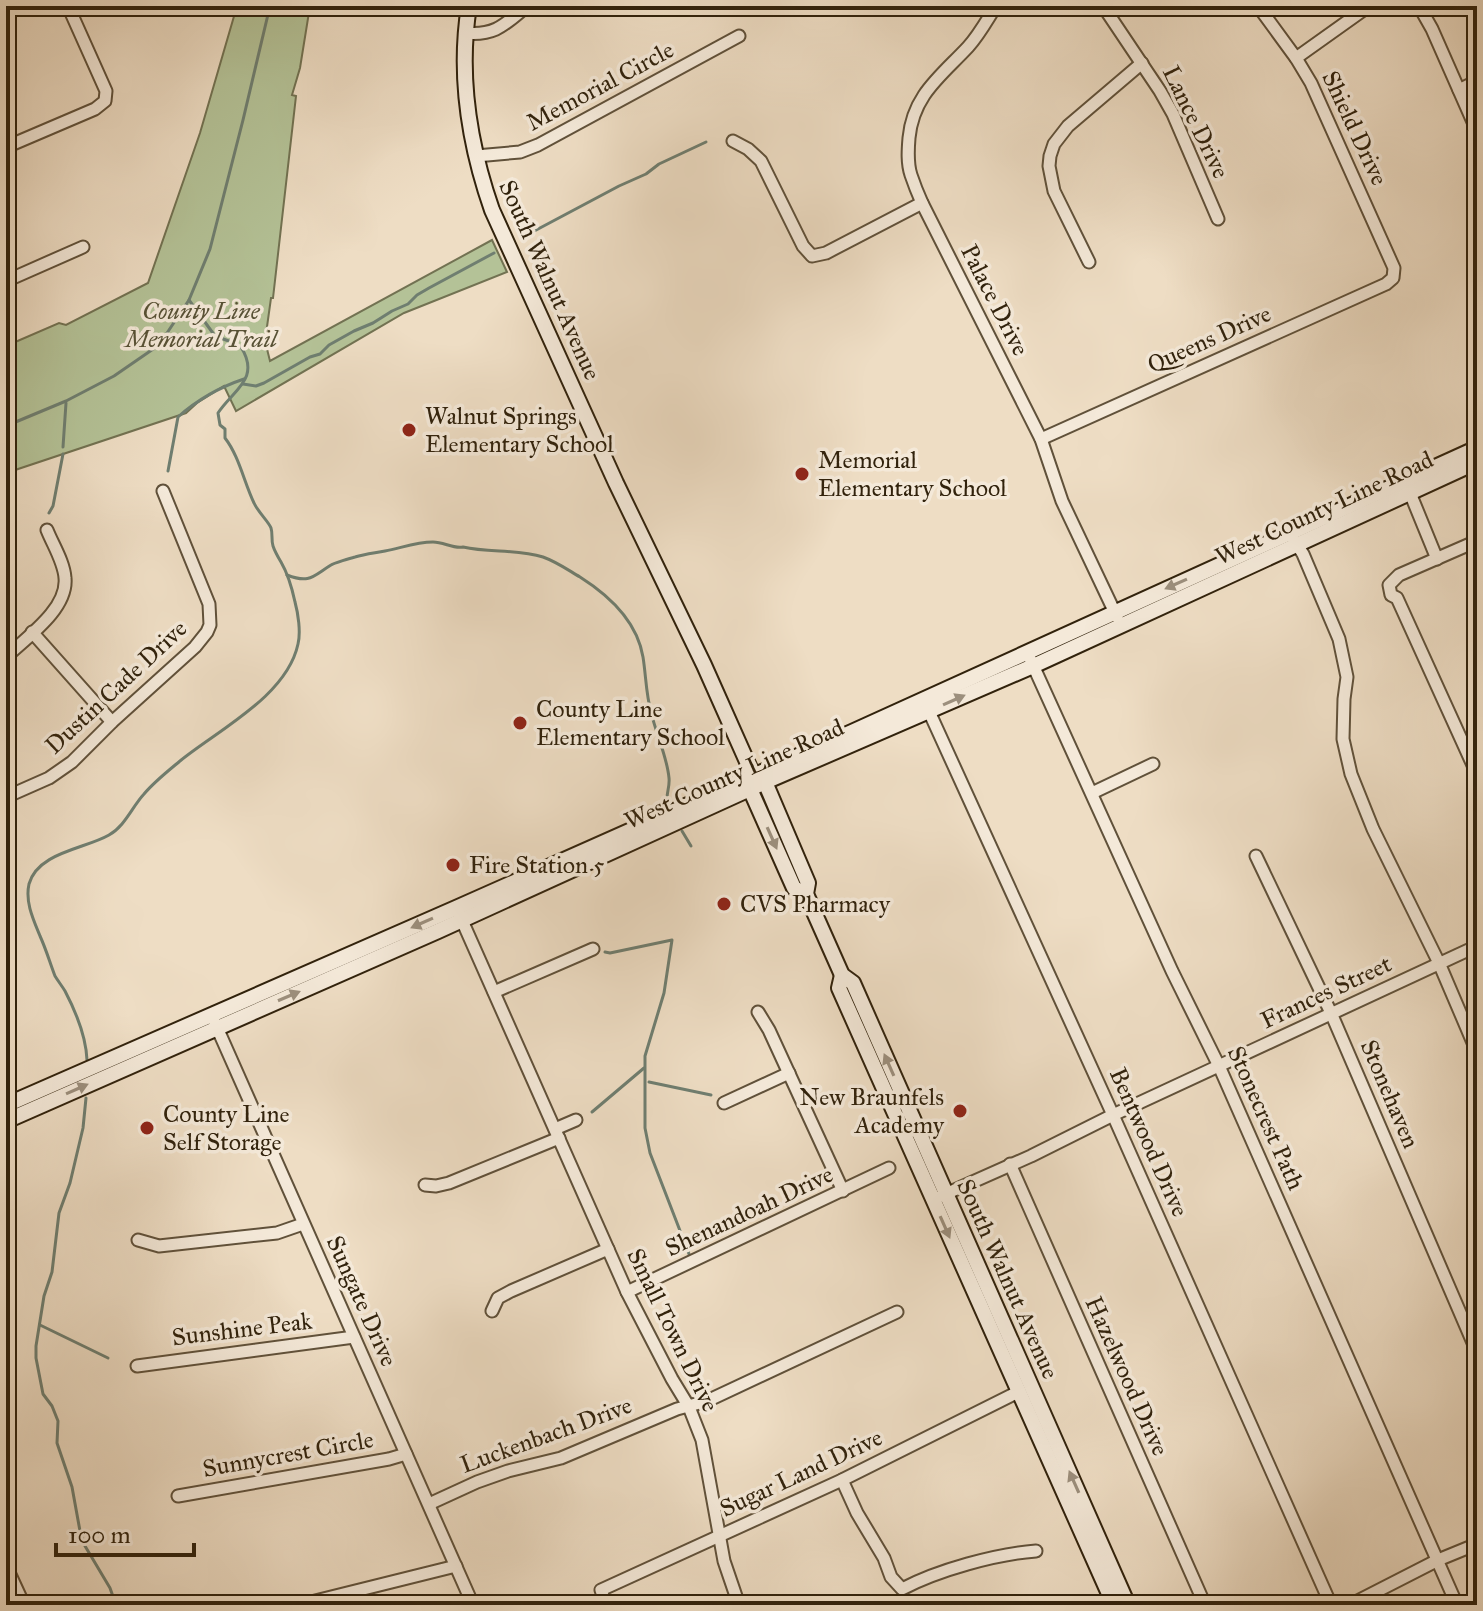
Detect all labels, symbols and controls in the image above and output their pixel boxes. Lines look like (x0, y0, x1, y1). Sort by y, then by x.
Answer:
street label: Memorial Circle (521, 35, 679, 137)
street label: Lance Drive (1156, 61, 1236, 183)
street label: Shield Drive (1315, 66, 1395, 190)
street label: South Walnut Avenue (492, 175, 608, 385)
street label: Palace Drive (954, 239, 1036, 361)
park label: County Line Memorial Trail (123, 296, 279, 354)
street label: Queens Drive (1143, 298, 1275, 380)
place label: Walnut Springs Elementary School (425, 401, 614, 459)
marker: Walnut Springs Elementary School (400, 421, 418, 439)
street label: West County Line Road (1210, 444, 1438, 572)
place label: Memorial Elementary School (818, 445, 1007, 503)
marker: Memorial Elementary School (793, 465, 811, 483)
one-way arrow (1164, 577, 1188, 591)
street label: Dustin Cade Drive (39, 614, 193, 760)
place label: County Line Elementary School (536, 694, 725, 752)
one-way arrow (942, 694, 966, 707)
street label: West County Line Road (620, 712, 848, 836)
marker: County Line Elementary School (511, 714, 529, 732)
one-way arrow (765, 826, 778, 850)
place label: Fire Station 5 (469, 850, 604, 880)
marker: Fire Station 5 (444, 856, 462, 874)
place label: CVS Pharmacy (740, 889, 891, 919)
marker: CVS Pharmacy (715, 895, 733, 913)
one-way arrow (410, 917, 434, 930)
street label: Frances Street (1256, 948, 1397, 1035)
one-way arrow (277, 990, 301, 1003)
street label: Stonehaven (1354, 1035, 1426, 1153)
street label: Stonecrest Path (1221, 1041, 1311, 1195)
one-way arrow (883, 1054, 896, 1077)
street label: Bentwood Drive (1103, 1063, 1195, 1221)
one-way arrow (65, 1082, 89, 1096)
place label: New Braunfels Academy (799, 1082, 945, 1140)
place label: County Line Self Storage (163, 1099, 290, 1157)
marker: New Braunfels Academy (951, 1102, 969, 1120)
marker: County Line Self Storage (138, 1119, 156, 1137)
street label: Shenandoah Drive (660, 1159, 838, 1263)
street label: South Walnut Avenue (950, 1174, 1066, 1384)
one-way arrow (938, 1215, 952, 1238)
street label: Sungate Drive (320, 1231, 404, 1371)
street label: Small Town Drive (620, 1243, 726, 1417)
street label: Hazelwood Drive (1079, 1292, 1175, 1460)
street label: Sunshine Peak (170, 1305, 315, 1352)
street label: Luckenbach Drive (456, 1390, 636, 1480)
street label: Sugar Land Drive (715, 1422, 887, 1524)
street label: Sunnycrest Circle (200, 1424, 376, 1484)
one-way arrow (1067, 1471, 1081, 1494)
scale bar (56, 1507, 194, 1557)
text: 100 m (68, 1520, 131, 1550)

